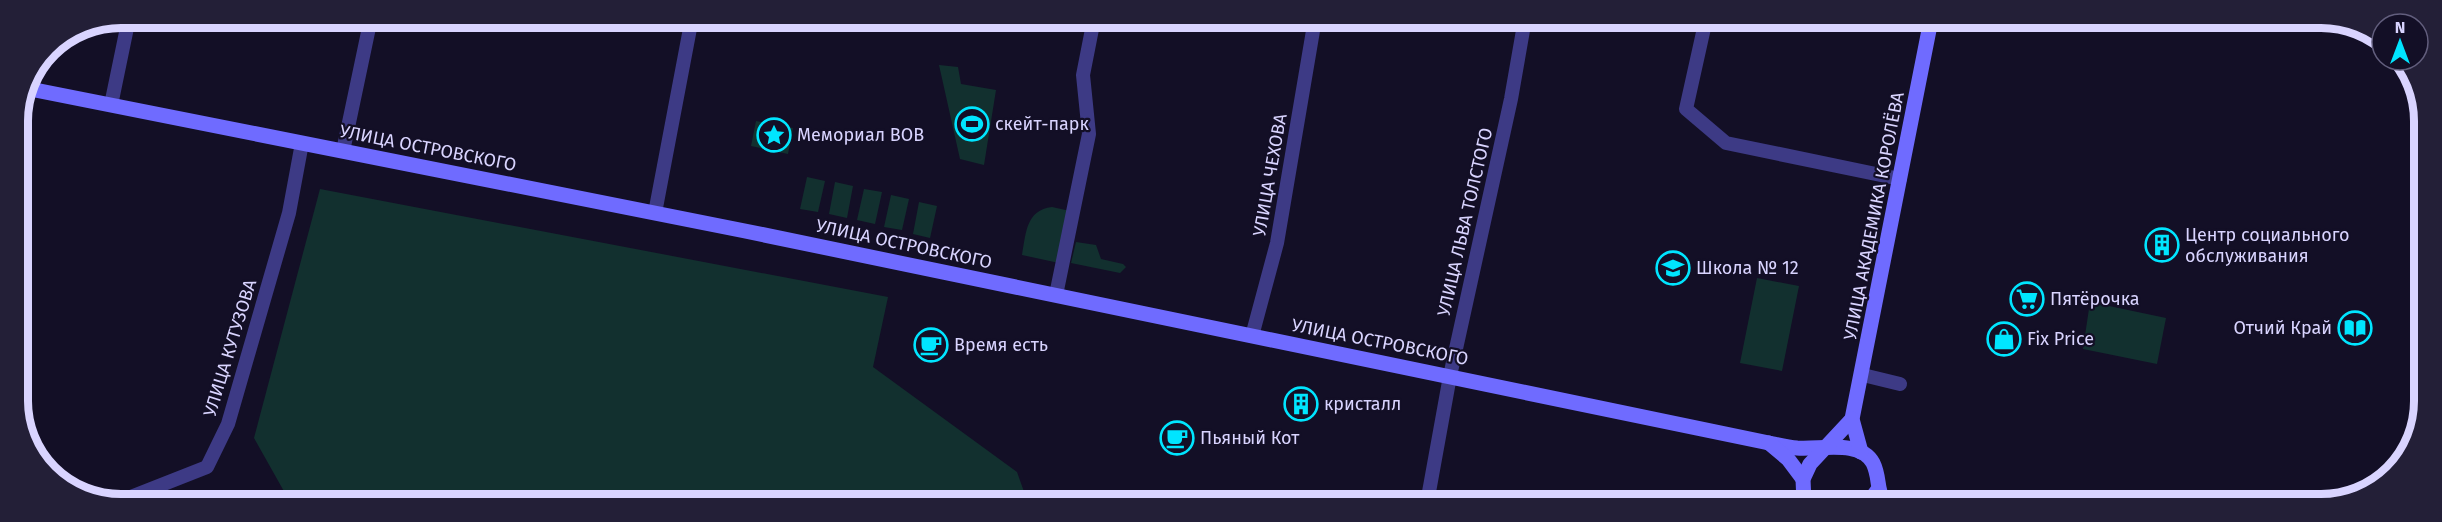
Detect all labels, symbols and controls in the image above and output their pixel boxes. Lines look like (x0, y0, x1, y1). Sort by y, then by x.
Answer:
north arrow (2370, 12, 2430, 72)
text: N (2395, 18, 2405, 37)
street label: УЛИЦА АКАДЕМИКА КОРОЛЁВА (1839, 89, 1909, 342)
sports icon: скейт-парк (954, 106, 990, 142)
street label: УЛИЦА ЧЕХОВА (1248, 111, 1292, 238)
place label: скейт-парк (995, 113, 1090, 135)
place icon: Мемориал ВОВ (756, 117, 792, 153)
street label: УЛИЦА ОСТРОВСКОГО (338, 120, 518, 176)
place label: Мемориал ВОВ (797, 124, 924, 146)
street label: УЛИЦА ЛЬВА ТОЛСТОГО (1433, 126, 1497, 318)
street label: УЛИЦА ОСТРОВСКОГО (814, 215, 994, 273)
place label: Центр социального обслуживания (2185, 224, 2350, 267)
building icon: Центр социального обслуживания (2144, 227, 2180, 263)
school or university icon: Школа № 12 (1655, 250, 1691, 286)
place label: Школа № 12 (1696, 257, 1799, 279)
street label: УЛИЦА КУТУЗОВА (199, 276, 262, 419)
supermarket icon: Пятёрочка (2009, 281, 2045, 317)
place label: Пятёрочка (2050, 288, 2140, 310)
library icon: Отчий Край (2337, 310, 2373, 346)
street label: УЛИЦА ОСТРОВСКОГО (1290, 314, 1470, 370)
place label: Отчий Край (2233, 317, 2332, 339)
shop icon: Fix Price (1986, 321, 2022, 357)
cafe icon: Время есть (913, 327, 949, 363)
place label: Fix Price (2027, 328, 2094, 350)
place label: Время есть (954, 334, 1048, 356)
building icon: кристалл (1283, 386, 1319, 422)
place label: кристалл (1324, 393, 1401, 415)
cafe icon: Пьяный Кот (1159, 420, 1195, 456)
place label: Пьяный Кот (1200, 427, 1300, 449)

